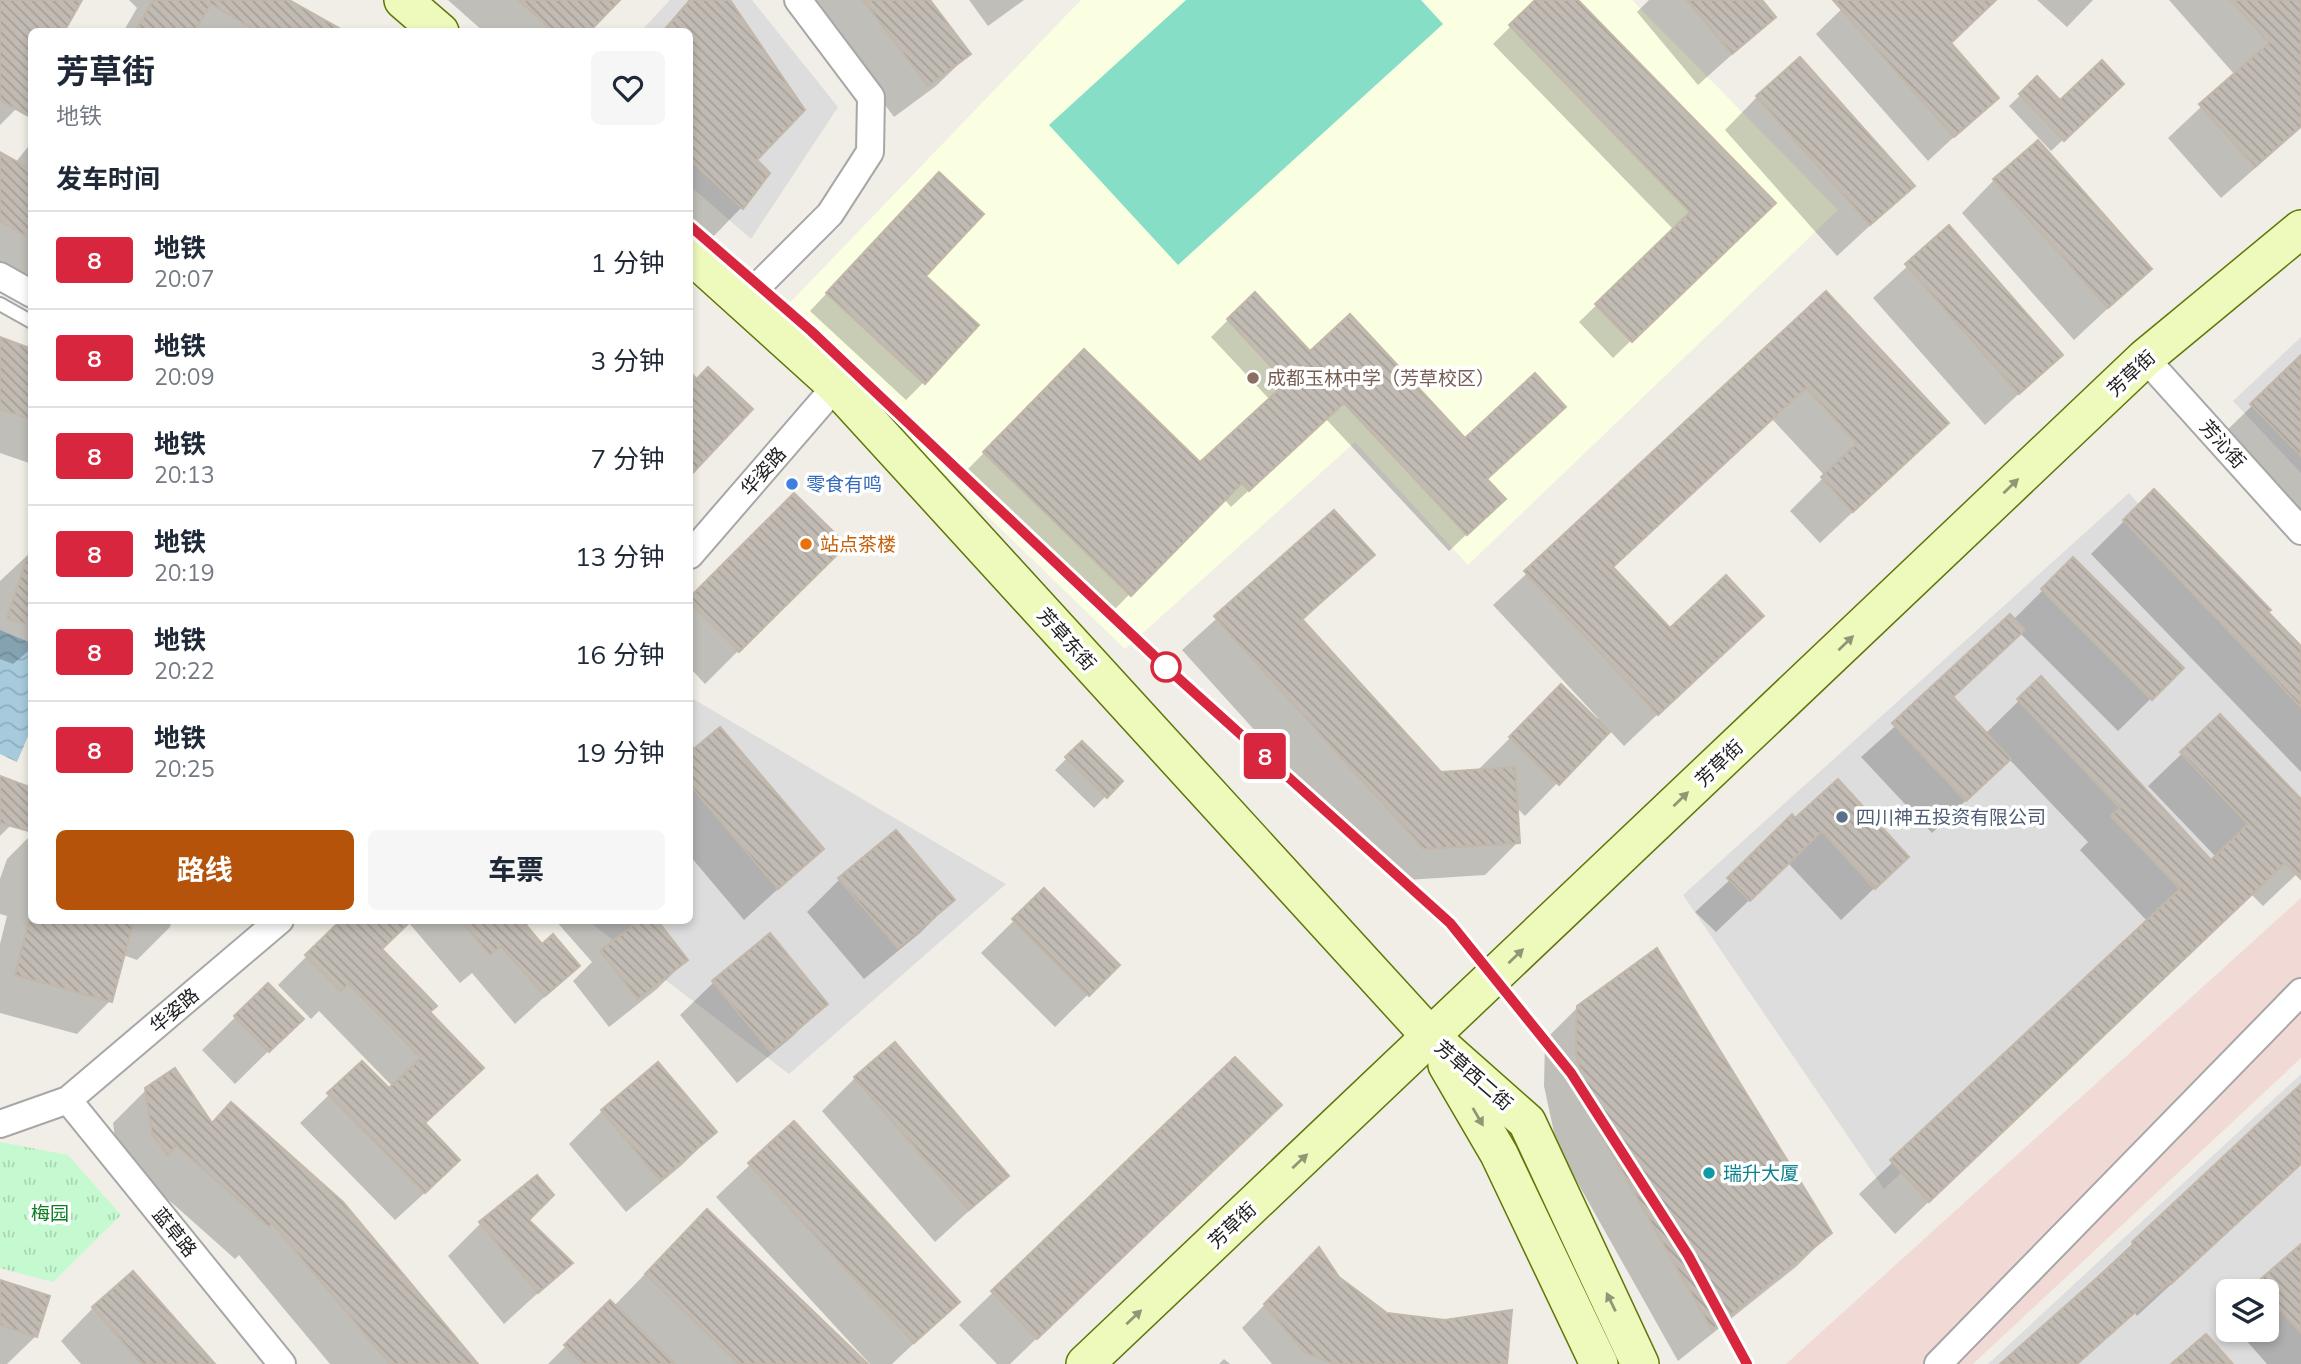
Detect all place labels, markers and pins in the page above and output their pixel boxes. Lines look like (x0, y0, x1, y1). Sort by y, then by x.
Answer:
place label: 成都玉林中学（芳草校区） (1267, 366, 1495, 390)
marker: 成都玉林中学（芳草校区） (1245, 370, 1261, 386)
place label: 零食有鸣 (806, 472, 882, 496)
marker: 零食有鸣 (784, 476, 800, 492)
place label: 站点茶楼 (820, 532, 896, 556)
marker: 站点茶楼 (798, 536, 814, 552)
unlabelled marker (1151, 652, 1181, 682)
place label: 四川神五投资有限公司 (1856, 805, 2046, 829)
marker: 四川神五投资有限公司 (1834, 809, 1850, 825)
place label: 瑞升大厦 (1723, 1161, 1799, 1185)
marker: 瑞升大厦 (1701, 1165, 1717, 1181)

